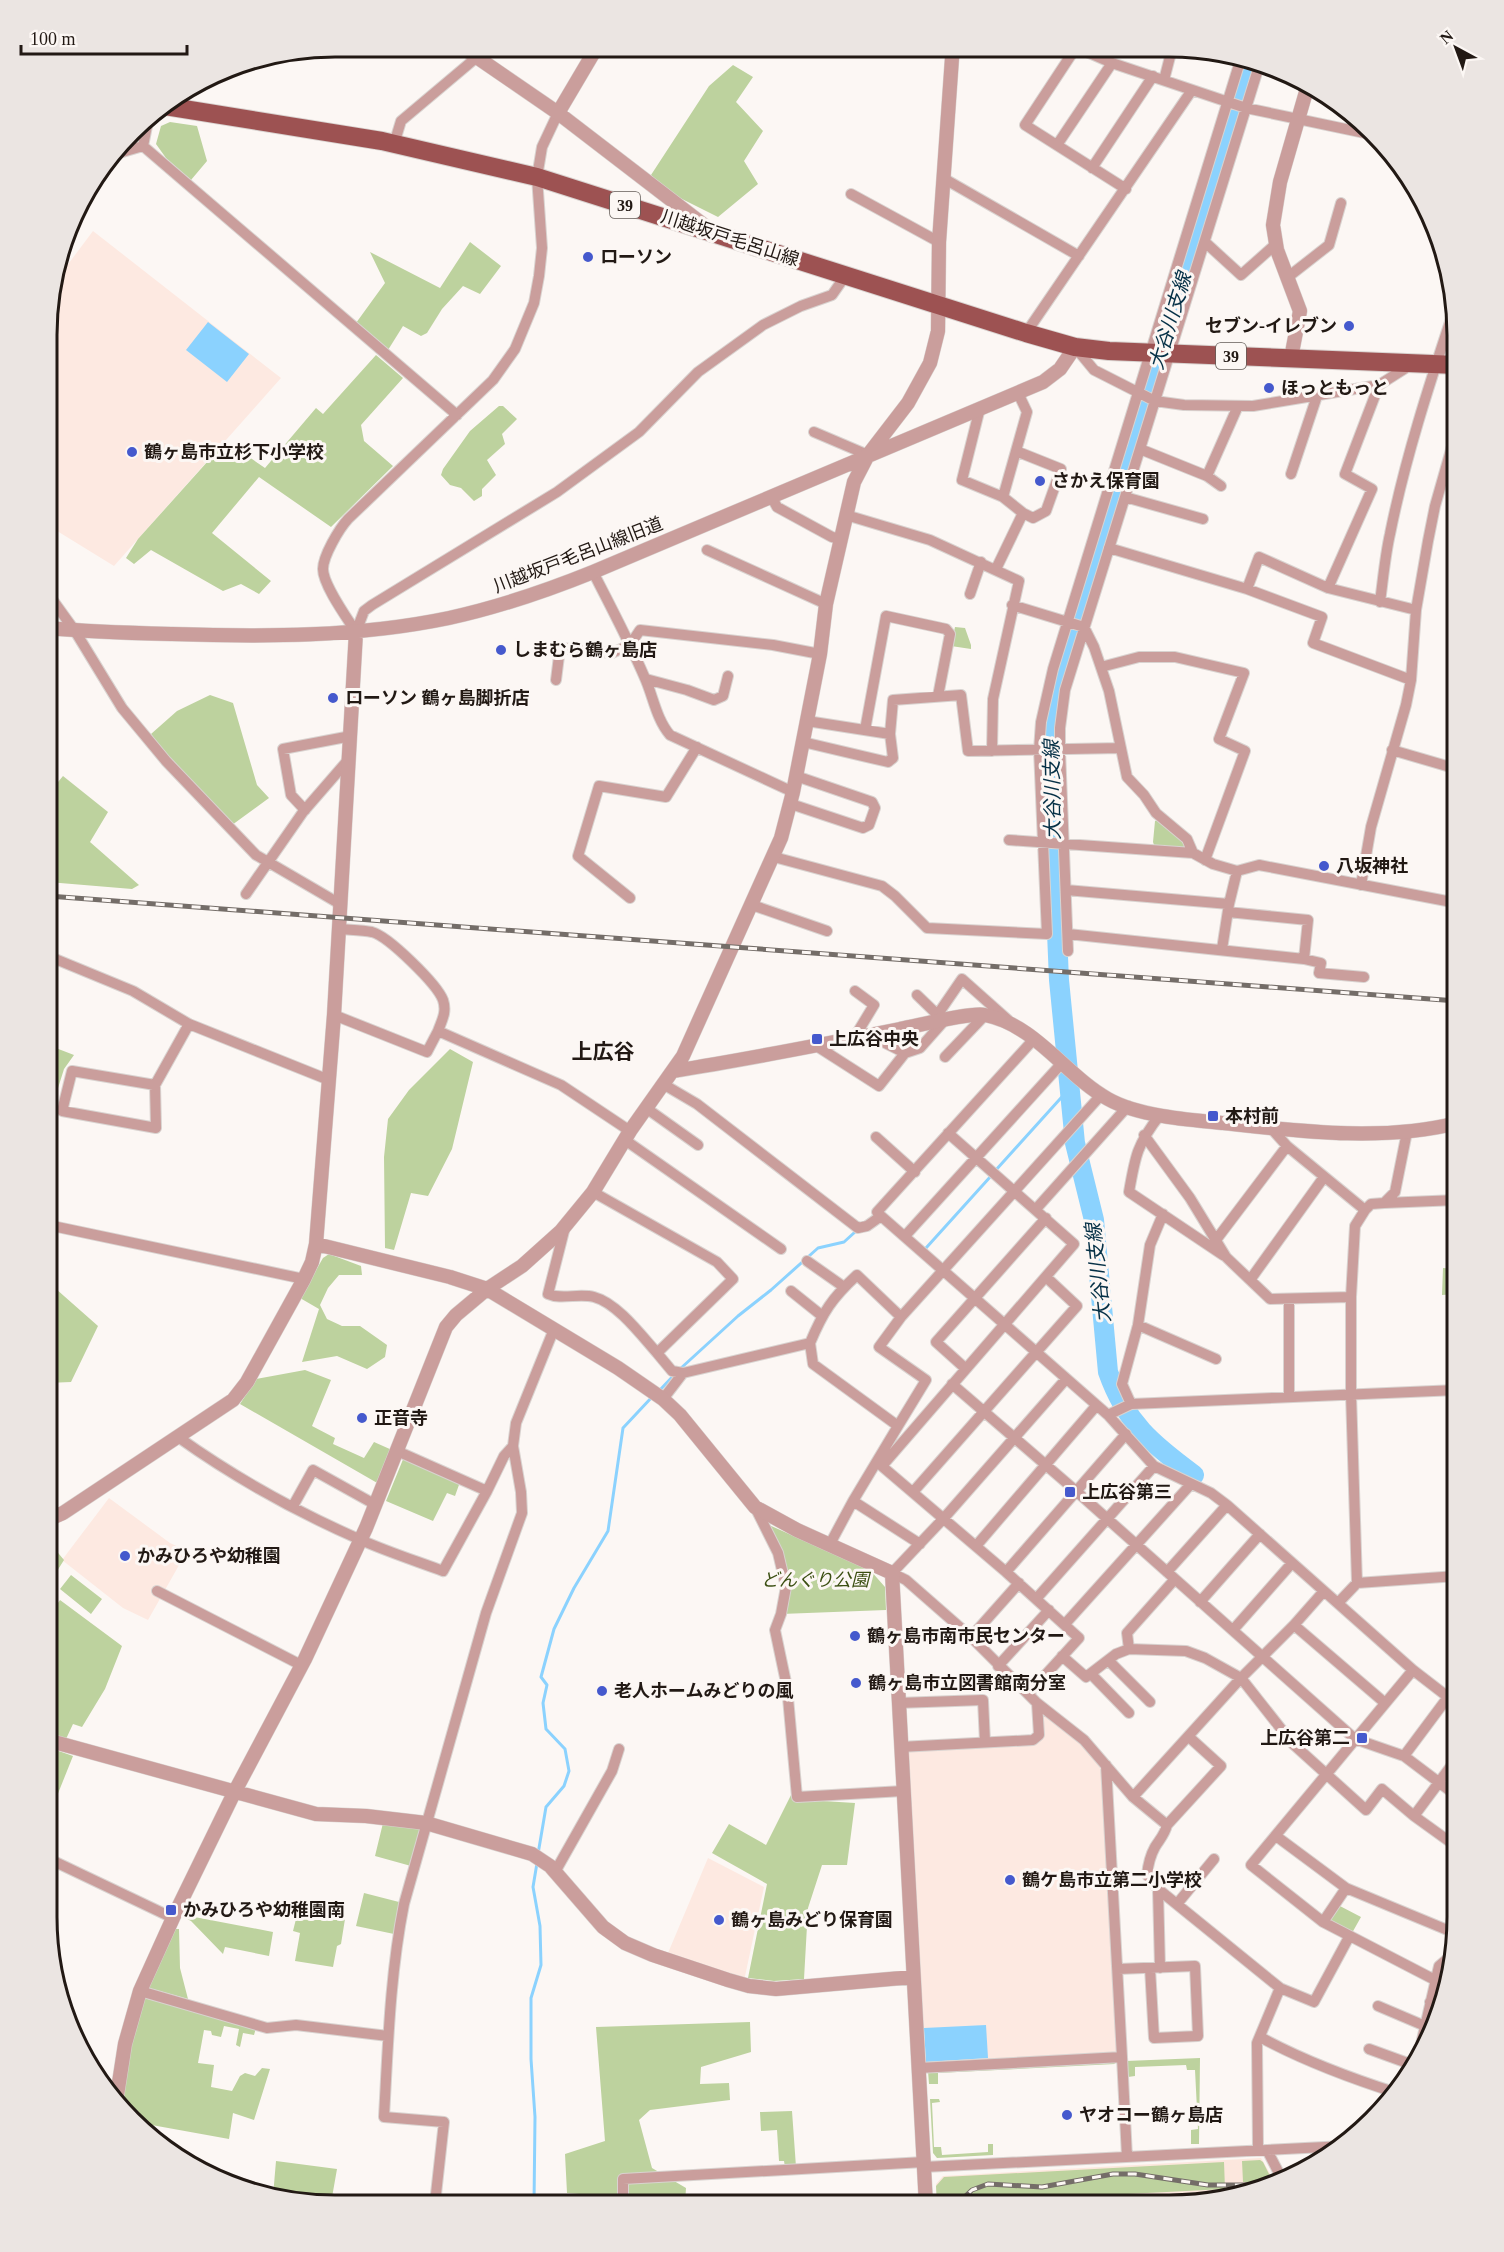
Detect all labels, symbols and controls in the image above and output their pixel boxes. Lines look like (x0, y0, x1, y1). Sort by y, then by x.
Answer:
scale bar (21, 18, 188, 56)
north arrow (1426, 18, 1486, 78)
text: N (1437, 27, 1457, 47)
text: 100 m (30, 29, 76, 49)
road number: 39 (610, 192, 640, 218)
street label: 川越坂戸毛呂山線 (658, 206, 802, 270)
place label: ローソン (600, 247, 672, 267)
marker: ローソン (581, 250, 595, 264)
water label: 大谷川支線 (1145, 267, 1196, 372)
place label: セブン-イレブン (1205, 316, 1337, 336)
marker: セブン-イレブン (1342, 319, 1356, 333)
road number: 39 (1216, 343, 1246, 369)
place label: ほっともっと (1281, 378, 1389, 398)
marker: ほっともっと (1262, 381, 1276, 395)
place label: 鶴ヶ島市立杉下小学校 (144, 442, 324, 462)
marker: 鶴ヶ島市立杉下小学校 (125, 445, 139, 459)
place label: さかえ保育園 (1052, 471, 1160, 491)
marker: さかえ保育園 (1033, 474, 1047, 488)
street label: 川越坂戸毛呂山線旧道 (490, 513, 666, 597)
place label: しまむら鶴ヶ島店 (513, 640, 657, 660)
marker: しまむら鶴ヶ島店 (494, 643, 508, 657)
place label: ローソン 鶴ヶ島脚折店 (345, 688, 530, 708)
marker: ローソン 鶴ヶ島脚折店 (326, 691, 340, 705)
water label: 大谷川支線 (1040, 737, 1064, 840)
place label: 八坂神社 (1336, 856, 1408, 876)
marker: 八坂神社 (1317, 859, 1331, 873)
place label: 上広谷中央 (829, 1029, 919, 1049)
marker: 上広谷中央 (810, 1032, 824, 1046)
district label: 上広谷 (572, 1040, 635, 1064)
place label: 本村前 (1225, 1106, 1279, 1126)
marker: 本村前 (1206, 1109, 1220, 1123)
water label: 大谷川支線 (1082, 1219, 1114, 1324)
place label: 正音寺 (374, 1408, 428, 1428)
marker: 正音寺 (355, 1411, 369, 1425)
place label: 上広谷第三 (1082, 1482, 1172, 1502)
marker: 上広谷第三 (1063, 1485, 1077, 1499)
place label: かみひろや幼稚園 (137, 1546, 281, 1566)
marker: かみひろや幼稚園 (118, 1549, 132, 1563)
park label: どんぐり公園 (761, 1570, 872, 1590)
place label: 鶴ヶ島市南市民センター (867, 1626, 1065, 1646)
marker: 鶴ヶ島市南市民センター (848, 1629, 862, 1643)
place label: 鶴ヶ島市立図書館南分室 (868, 1673, 1066, 1693)
marker: 鶴ヶ島市立図書館南分室 (849, 1676, 863, 1690)
place label: 老人ホームみどりの風 (614, 1681, 793, 1701)
marker: 老人ホームみどりの風 (595, 1684, 609, 1698)
place label: 上広谷第二 (1260, 1728, 1350, 1748)
marker: 上広谷第二 (1355, 1731, 1369, 1745)
place label: 鶴ケ島市立第二小学校 (1022, 1870, 1202, 1890)
marker: 鶴ケ島市立第二小学校 (1003, 1873, 1017, 1887)
place label: かみひろや幼稚園南 (183, 1900, 345, 1920)
marker: かみひろや幼稚園南 (164, 1903, 178, 1917)
place label: 鶴ヶ島みどり保育園 (731, 1910, 893, 1930)
marker: 鶴ヶ島みどり保育園 (712, 1913, 726, 1927)
place label: ヤオコー鶴ヶ島店 (1079, 2105, 1223, 2125)
marker: ヤオコー鶴ヶ島店 (1060, 2108, 1074, 2122)

